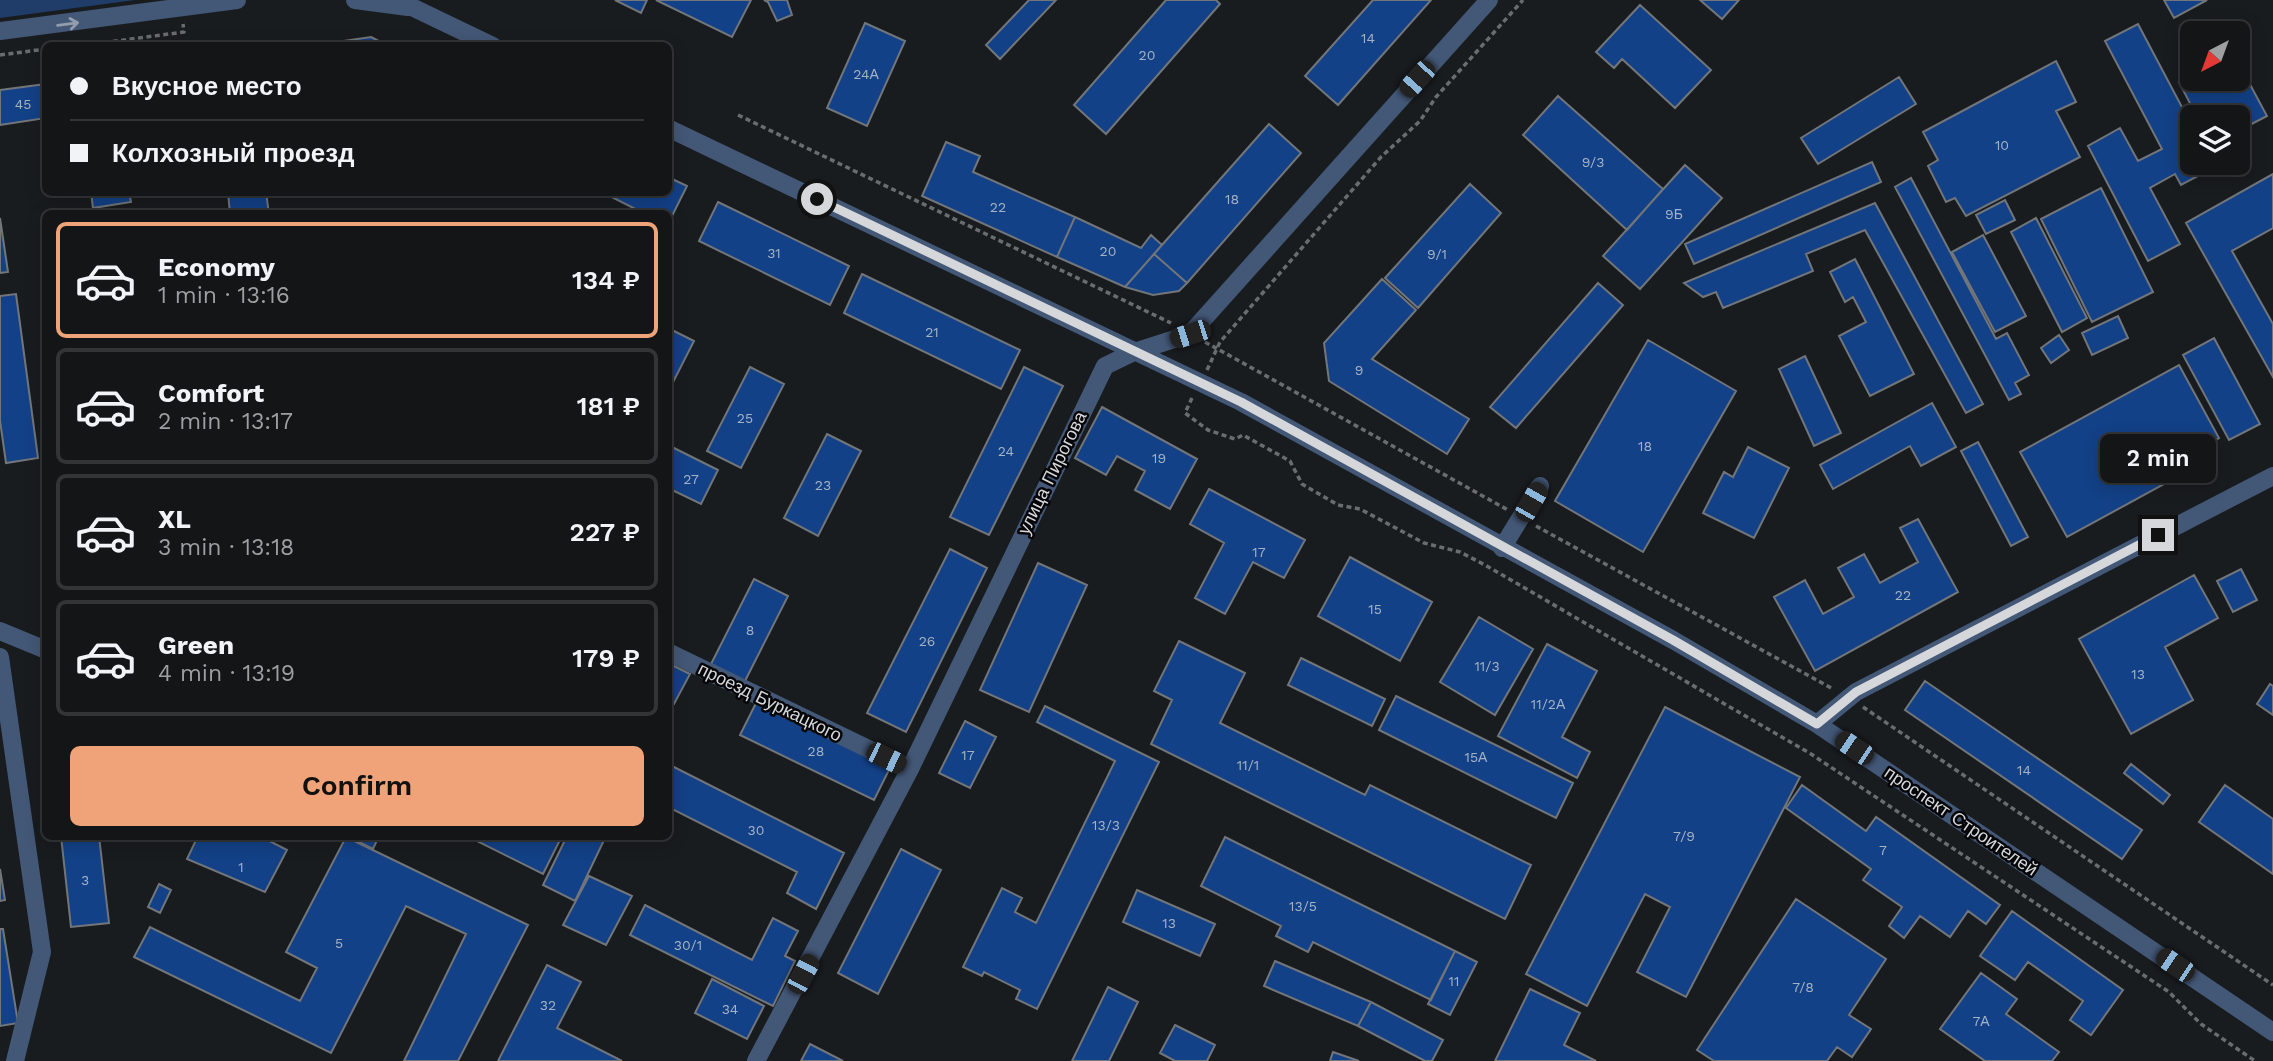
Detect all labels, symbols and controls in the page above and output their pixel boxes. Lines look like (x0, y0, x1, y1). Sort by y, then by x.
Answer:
one-way arrow (56, 17, 79, 30)
north arrow (2180, 21, 2250, 91)
map controls (2180, 21, 2250, 175)
house number: 14 (1361, 30, 1375, 46)
house number: 20 (1139, 47, 1155, 63)
car (1396, 56, 1439, 102)
house number: 24А (853, 66, 879, 82)
text: Вкусное место (112, 71, 302, 101)
house number: 45 (15, 96, 31, 112)
button: layers (2180, 105, 2250, 175)
house number: 10 (1995, 137, 2009, 153)
text: Колхозный проезд (112, 138, 355, 168)
house number: 9/3 (1582, 154, 1604, 170)
route start (801, 183, 833, 215)
house number: 18 (1225, 191, 1239, 207)
house number: 22 (990, 199, 1006, 215)
house number: 9Б (1665, 206, 1683, 222)
house number: 20 (1100, 243, 1116, 259)
house number: 31 (767, 245, 781, 261)
house number: 9/1 (1427, 246, 1447, 262)
icon: car (74, 249, 137, 312)
text: Economy (158, 252, 275, 282)
text: 134 ₽ (572, 265, 640, 295)
text: 1 min · 13:16 (158, 282, 290, 309)
car (1167, 318, 1214, 350)
house number: 21 (925, 324, 939, 340)
house number: 9 (1355, 362, 1363, 378)
icon: car (74, 375, 137, 438)
text: Comfort (158, 378, 264, 408)
text: 181 ₽ (577, 391, 640, 421)
street label: улица Пирогова (1013, 407, 1091, 538)
text: 2 min · 13:17 (158, 408, 293, 435)
house number: 25 (737, 410, 753, 426)
callout: 2 min (2100, 434, 2216, 482)
house number: 18 (1638, 438, 1652, 454)
house number: 24 (998, 443, 1014, 459)
text: 2 min (2126, 445, 2190, 472)
house number: 19 (1152, 450, 1166, 466)
house number: 27 (683, 471, 699, 487)
house number: 23 (815, 477, 831, 493)
car (1512, 479, 1551, 525)
icon: car (74, 501, 137, 564)
text: XL (158, 504, 191, 534)
text: 227 ₽ (570, 517, 640, 547)
route end (2142, 519, 2174, 551)
text: 3 min · 13:18 (158, 534, 294, 561)
house number: 17 (1252, 544, 1266, 560)
house number: 22 (1895, 587, 1911, 603)
house number: 15 (1368, 601, 1382, 617)
house number: 8 (746, 622, 754, 638)
icon: car (74, 627, 137, 690)
text: Green (158, 630, 234, 660)
house number: 26 (919, 633, 935, 649)
text: 179 ₽ (572, 643, 640, 673)
street label: проезд Буркацкого (695, 658, 845, 745)
house number: 11/3 (1474, 658, 1500, 674)
text: 4 min · 13:19 (158, 660, 295, 687)
house number: 13 (2131, 666, 2145, 682)
house number: 11/2А (1531, 696, 1566, 712)
car (1831, 728, 1878, 768)
car (863, 739, 910, 777)
house number: 28 (808, 743, 824, 759)
button: Confirm (70, 746, 644, 826)
house number: 17 (961, 747, 975, 763)
house number: 15А (1465, 749, 1488, 765)
house number: 11/1 (1237, 757, 1259, 773)
street label: проспект Строителей (1881, 761, 2042, 880)
house number: 14 (2017, 762, 2031, 778)
house number: 13/3 (1092, 817, 1120, 833)
house number: 30 (748, 822, 764, 838)
house number: 7/9 (1673, 828, 1695, 844)
house number: 7 (1879, 842, 1887, 858)
house number: 1 (238, 859, 244, 875)
house number: 3 (81, 872, 89, 888)
house number: 13/5 (1289, 898, 1317, 914)
house number: 13 (1162, 915, 1176, 931)
house number: 5 (335, 935, 343, 951)
house number: 30/1 (674, 937, 702, 953)
car (2152, 945, 2199, 985)
car (784, 951, 823, 997)
house number: 11 (1449, 973, 1459, 989)
house number: 7/8 (1792, 979, 1814, 995)
house number: 32 (540, 997, 556, 1013)
house number: 34 (722, 1001, 738, 1017)
house number: 7А (1972, 1013, 1990, 1029)

